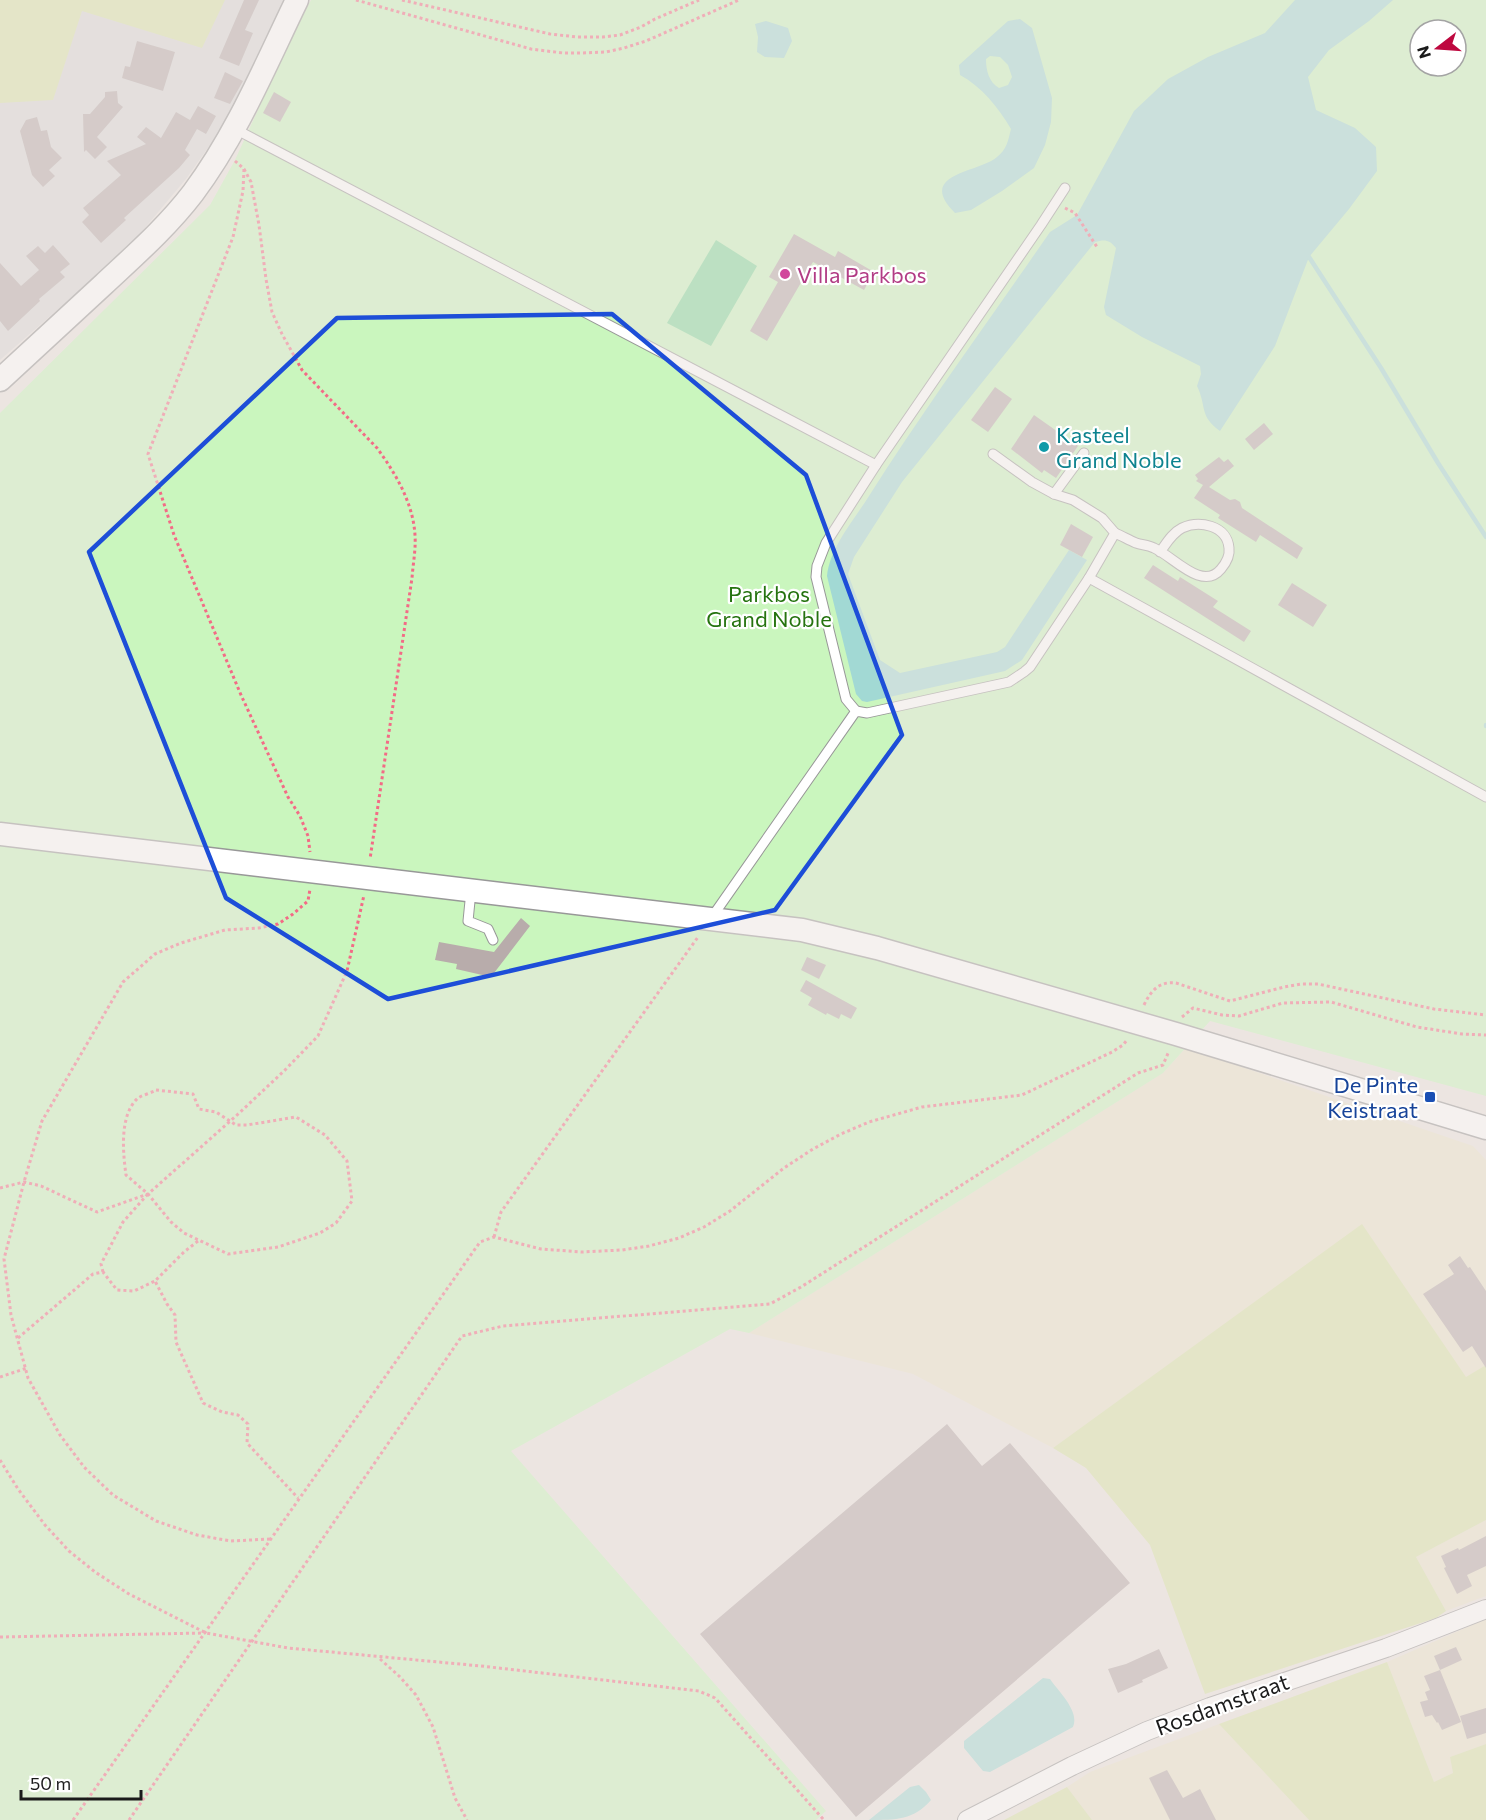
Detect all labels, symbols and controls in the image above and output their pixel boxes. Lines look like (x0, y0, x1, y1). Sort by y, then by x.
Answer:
north arrow (1408, 18, 1468, 78)
text: N (1412, 44, 1434, 61)
place label: Villa Parkbos (797, 261, 927, 288)
marker: Villa Parkbos (778, 267, 792, 281)
place label: Kasteel Grand Noble (1056, 421, 1182, 473)
marker: Kasteel Grand Noble (1037, 440, 1051, 454)
park label: Parkbos Grand Noble (706, 580, 832, 632)
place label: De Pinte Keistraat (1327, 1071, 1418, 1123)
marker: De Pinte Keistraat (1423, 1090, 1437, 1104)
street label: Rosdamstraat (1152, 1667, 1292, 1741)
scale bar (21, 1763, 141, 1801)
text: 50 m (30, 1772, 71, 1794)

